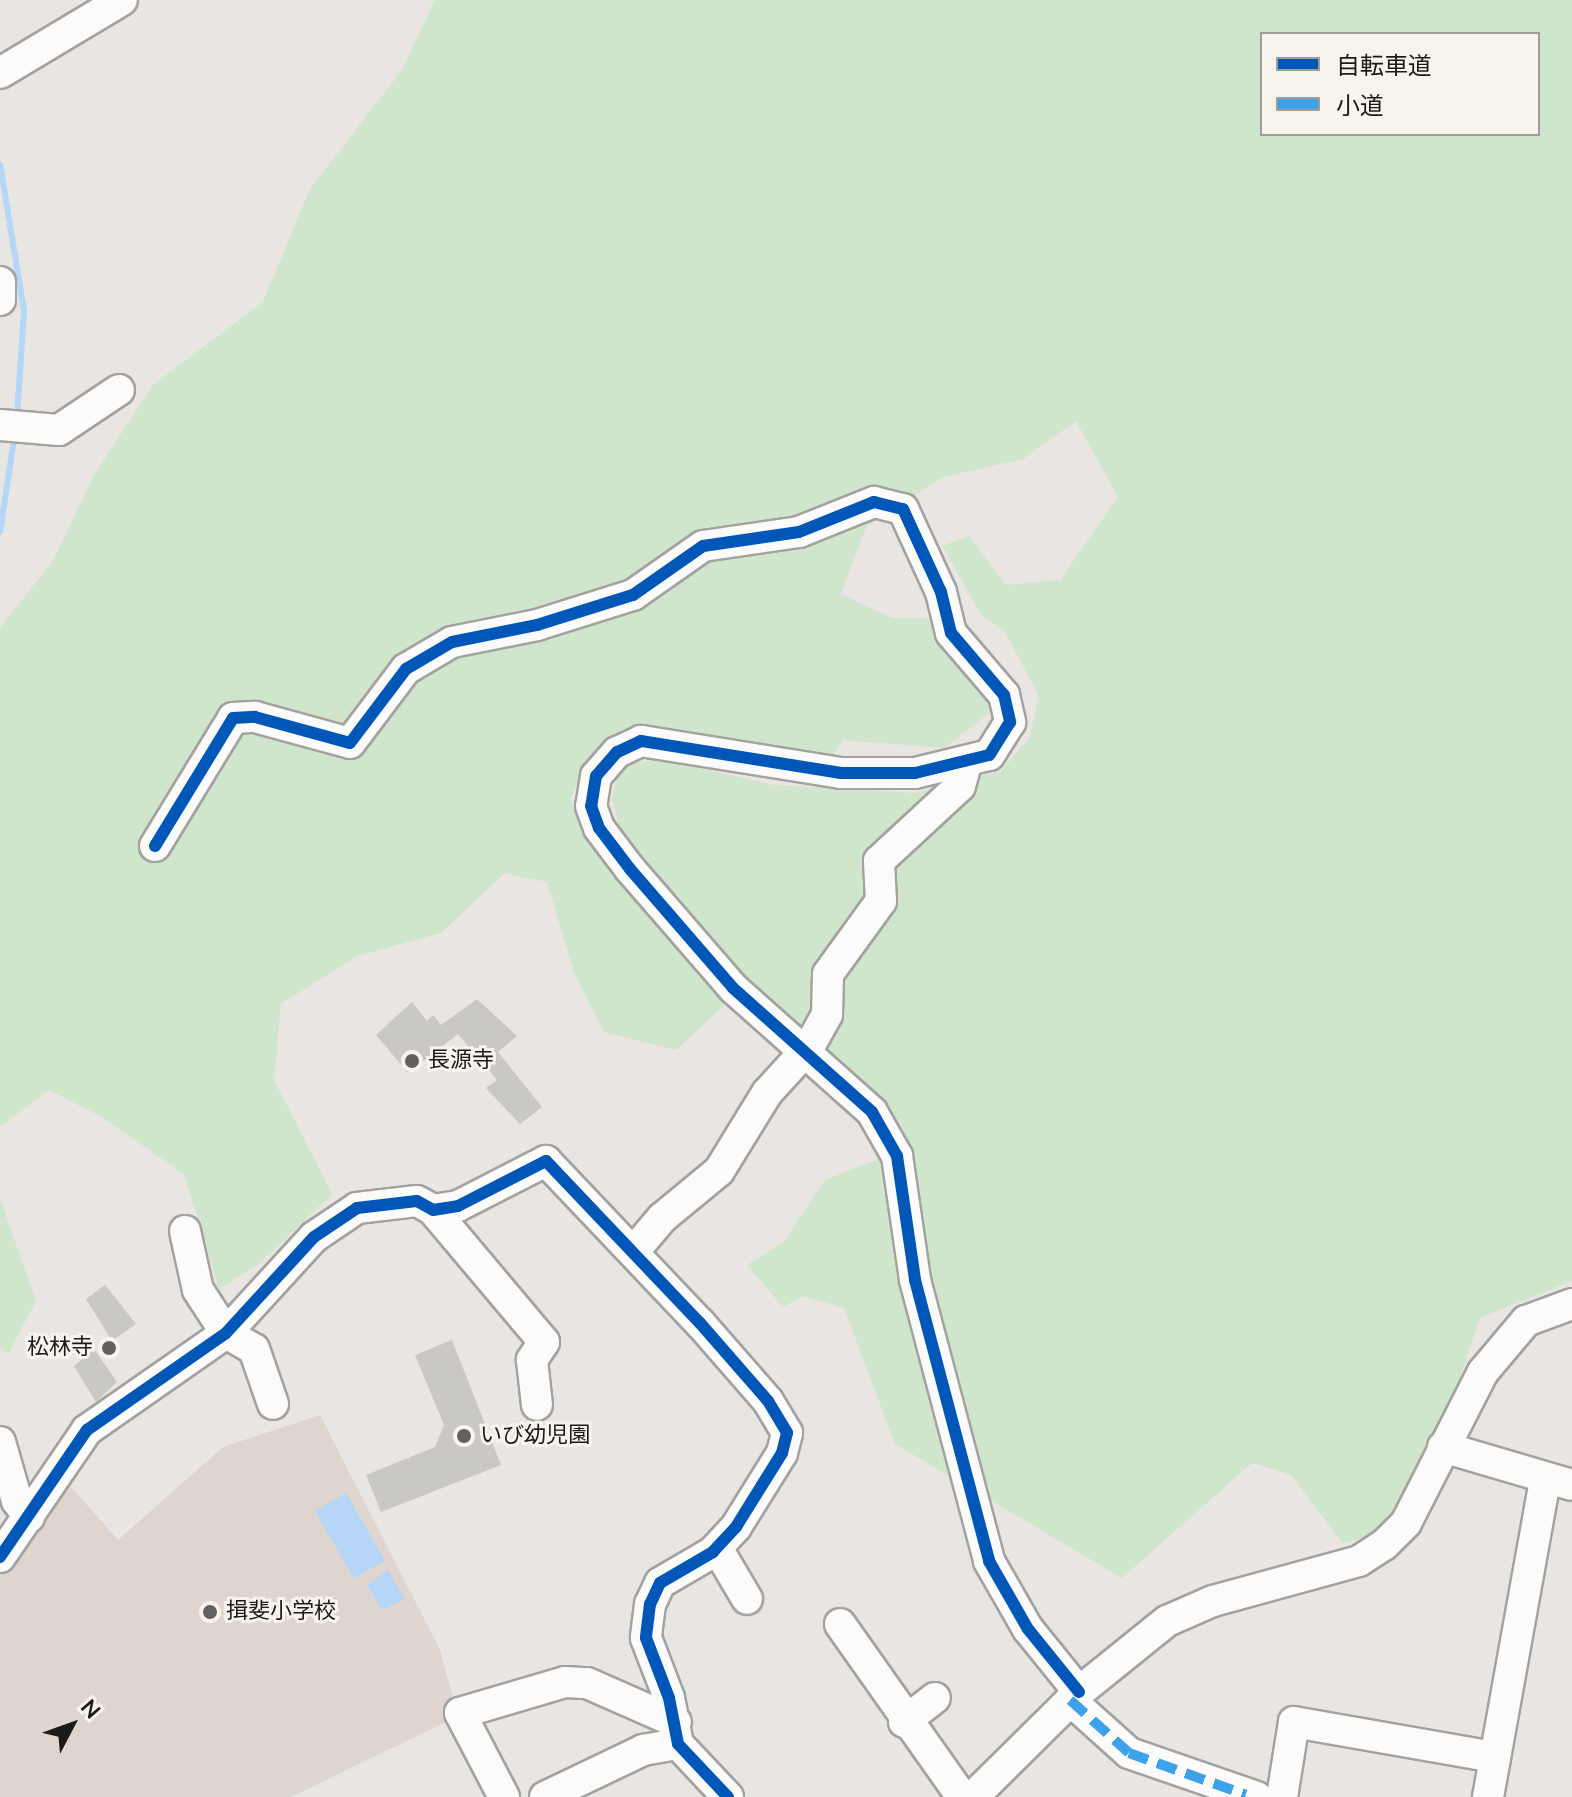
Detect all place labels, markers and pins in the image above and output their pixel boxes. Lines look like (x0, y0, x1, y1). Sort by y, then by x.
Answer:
place label: 長源寺 (428, 1048, 494, 1074)
marker: 長源寺 (403, 1052, 421, 1070)
place label: 松林寺 (27, 1335, 93, 1361)
marker: 松林寺 (100, 1339, 118, 1357)
place label: いび幼児園 (480, 1423, 590, 1449)
marker: いび幼児園 (455, 1427, 473, 1445)
place label: 揖斐小学校 (226, 1599, 336, 1625)
marker: 揖斐小学校 (201, 1603, 219, 1621)

